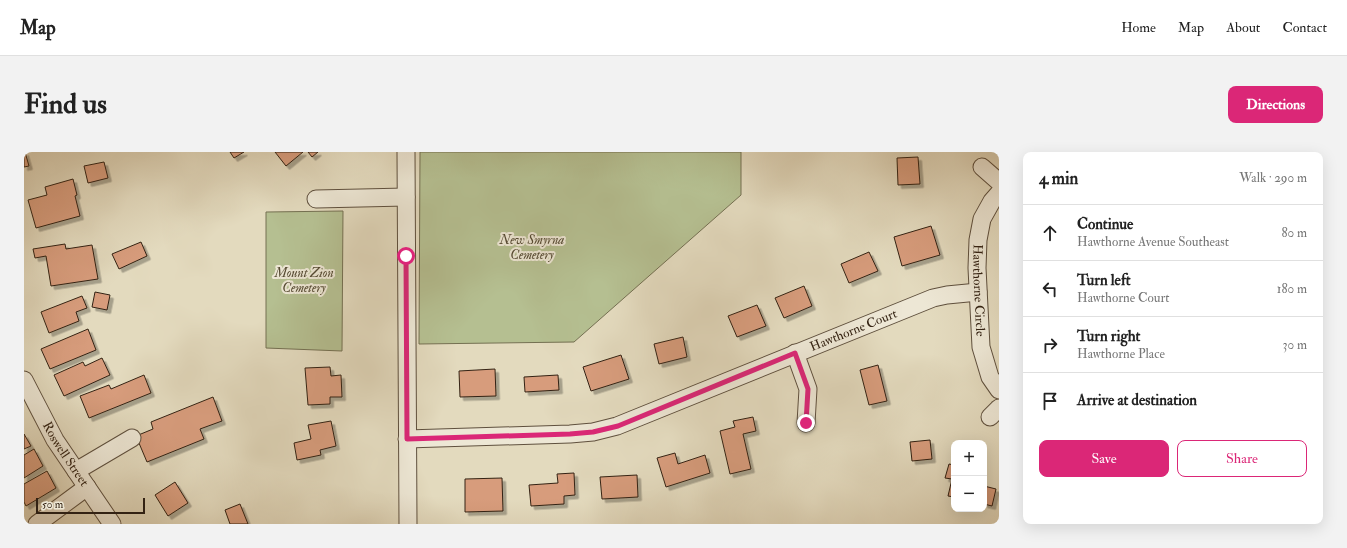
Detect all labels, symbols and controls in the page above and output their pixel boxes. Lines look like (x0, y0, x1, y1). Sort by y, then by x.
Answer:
text: Map (20, 16, 56, 40)
text: Home (1121, 19, 1156, 36)
text: Map (1178, 19, 1204, 36)
text: About (1226, 19, 1260, 36)
text: Contact (1282, 19, 1327, 36)
button: Directions (1228, 86, 1323, 123)
text: Find us (24, 87, 107, 122)
text: 4 min (1039, 168, 1078, 189)
text: Walk · 290 m (1239, 170, 1307, 186)
text: Continue (1077, 215, 1133, 234)
icon: ahead (1039, 222, 1061, 244)
text: 80 m (1281, 225, 1307, 241)
park label: New Smyrna Cemetery (499, 232, 564, 263)
text: Hawthorne Avenue Southeast (1077, 234, 1229, 250)
street label: Hawthorne Circle (969, 244, 988, 338)
route start (397, 247, 415, 265)
park label: Mount Zion Cemetery (273, 265, 334, 296)
text: Turn left (1077, 271, 1131, 290)
icon: left (1039, 278, 1061, 300)
text: 180 m (1277, 281, 1307, 297)
text: Hawthorne Court (1077, 290, 1169, 306)
street label: Hawthorne Court (808, 305, 899, 355)
text: Turn right (1077, 327, 1140, 346)
icon: right (1039, 334, 1061, 356)
text: 30 m (1283, 337, 1307, 353)
text: Hawthorne Place (1077, 346, 1165, 362)
icon: arrive (1039, 390, 1061, 412)
text: Arrive at destination (1077, 391, 1197, 410)
route end (797, 414, 815, 432)
street label: Roswell Street (39, 419, 92, 490)
map controls (951, 440, 987, 512)
button: + (951, 440, 987, 476)
button: Save (1039, 440, 1169, 477)
button: Share (1177, 440, 1307, 477)
button: − (951, 476, 987, 512)
scale bar (36, 496, 145, 515)
text: 50 m (42, 498, 63, 511)

